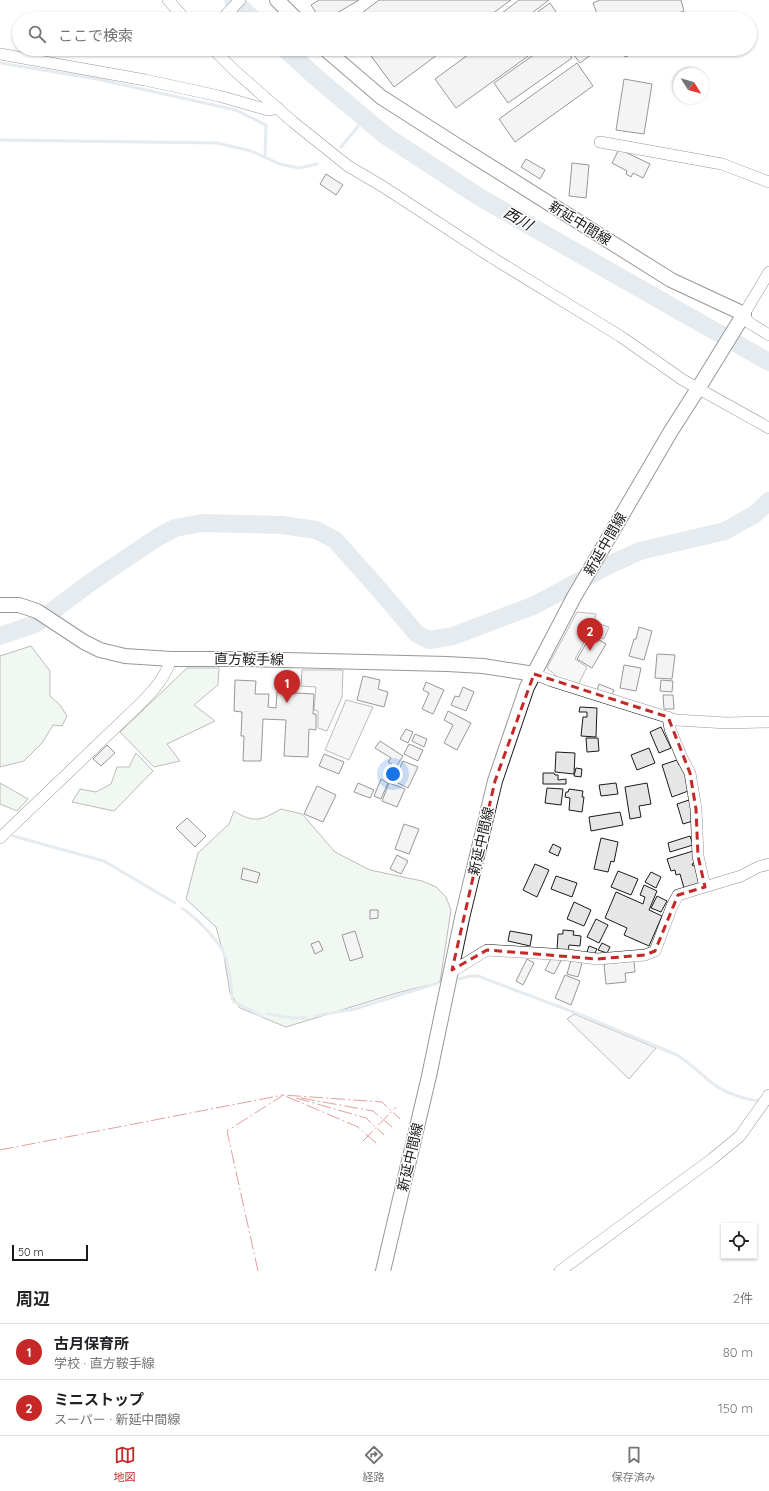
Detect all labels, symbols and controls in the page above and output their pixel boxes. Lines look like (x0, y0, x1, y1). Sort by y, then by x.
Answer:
search box (12, 12, 757, 56)
icon: search (26, 23, 48, 45)
text: ここで検索 (58, 26, 133, 45)
north arrow (673, 68, 709, 104)
street label: 新延中間線 (546, 197, 614, 249)
water label: 西川 (501, 203, 538, 235)
street label: 新延中間線 (580, 509, 630, 579)
pin: 2 (577, 618, 603, 651)
street label: 直方鞍手線 (214, 649, 284, 669)
pin: 1 (274, 670, 300, 703)
your location (383, 764, 403, 784)
street label: 新延中間線 (464, 805, 498, 877)
street label: 新延中間線 (393, 1121, 427, 1193)
map controls (721, 1223, 757, 1259)
button: locate (721, 1223, 757, 1259)
scale bar (12, 1243, 88, 1262)
text: 50 m (18, 1245, 44, 1259)
text: 周辺 (16, 1288, 50, 1309)
text: 2件 (733, 1290, 753, 1306)
text: 古月保育所 (54, 1334, 129, 1353)
text: 1 (26, 1344, 32, 1360)
text: 80 m (723, 1344, 753, 1360)
text: 学校 · 直方鞍手線 (54, 1355, 155, 1371)
text: ミニストップ (54, 1390, 144, 1409)
text: 2 (25, 1400, 33, 1416)
text: 150 m (718, 1400, 753, 1416)
text: スーパー · 新延中間線 (54, 1411, 181, 1427)
tab: 地図 (114, 1444, 136, 1484)
tab: 経路 (363, 1444, 385, 1484)
tab: 保存済み (612, 1444, 656, 1484)

